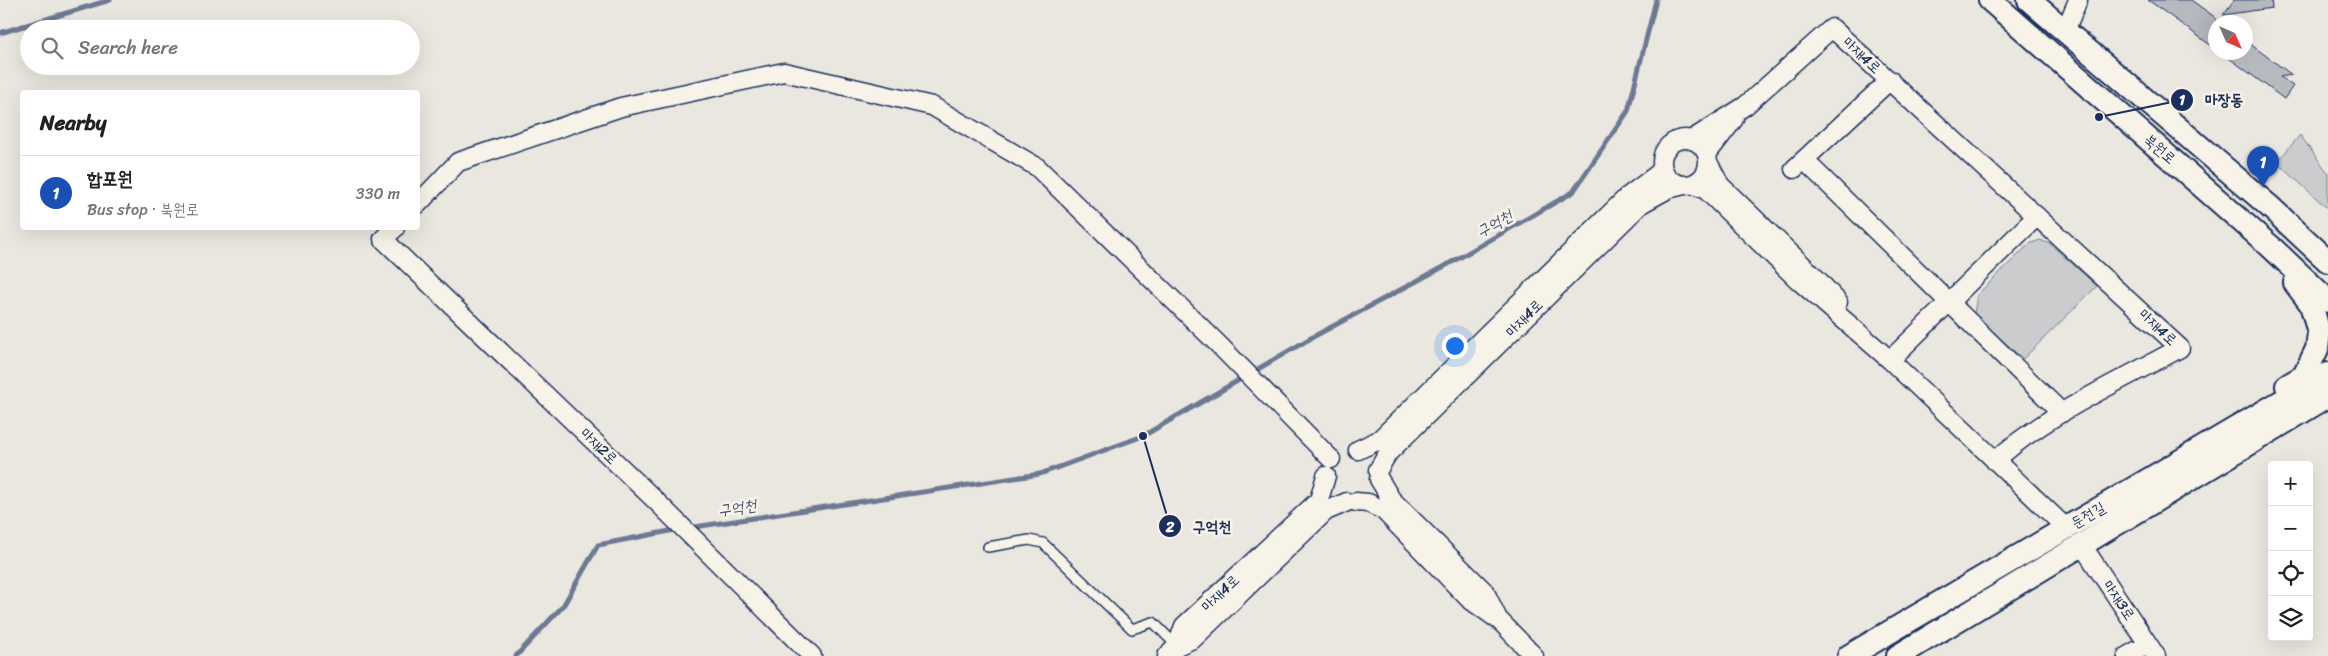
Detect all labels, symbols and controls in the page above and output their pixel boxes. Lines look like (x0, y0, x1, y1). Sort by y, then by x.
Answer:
north arrow (2208, 15, 2253, 60)
search box (20, 20, 420, 75)
street label: 마재4로 (1836, 30, 1888, 80)
text: Search here (78, 31, 178, 64)
icon: search (38, 34, 66, 62)
callout: 마장동 (2170, 84, 2253, 115)
text: 마장동 (2205, 85, 2243, 114)
text: 1 (2179, 87, 2186, 113)
text: Nearby (40, 104, 106, 142)
street label: 북원로 (2138, 127, 2182, 171)
pin: 1 (2247, 146, 2279, 187)
text: 합포원 (87, 162, 133, 195)
text: 1 (53, 179, 59, 208)
text: 330 m (356, 179, 400, 208)
text: Bus stop · 북원로 (87, 195, 199, 224)
water label: 구억천 (1470, 200, 1520, 246)
street label: 마재4로 (1499, 293, 1549, 343)
street label: 마재4로 (2132, 302, 2184, 352)
your location (1442, 333, 1468, 359)
street label: 마재2로 (574, 421, 624, 471)
map controls (2268, 461, 2313, 641)
button: + (2268, 461, 2313, 506)
water label: 구억천 (716, 490, 761, 525)
street label: 둔전길 (2066, 495, 2110, 535)
button: − (2268, 506, 2313, 551)
callout: 구억천 (1158, 511, 1242, 542)
text: 구억천 (1193, 512, 1231, 541)
text: 2 (1165, 514, 1175, 540)
button: locate (2268, 551, 2313, 596)
street label: 마재4로 (1194, 568, 1246, 618)
street label: 마재3로 (2096, 574, 2142, 626)
button: layers (2268, 596, 2313, 641)

